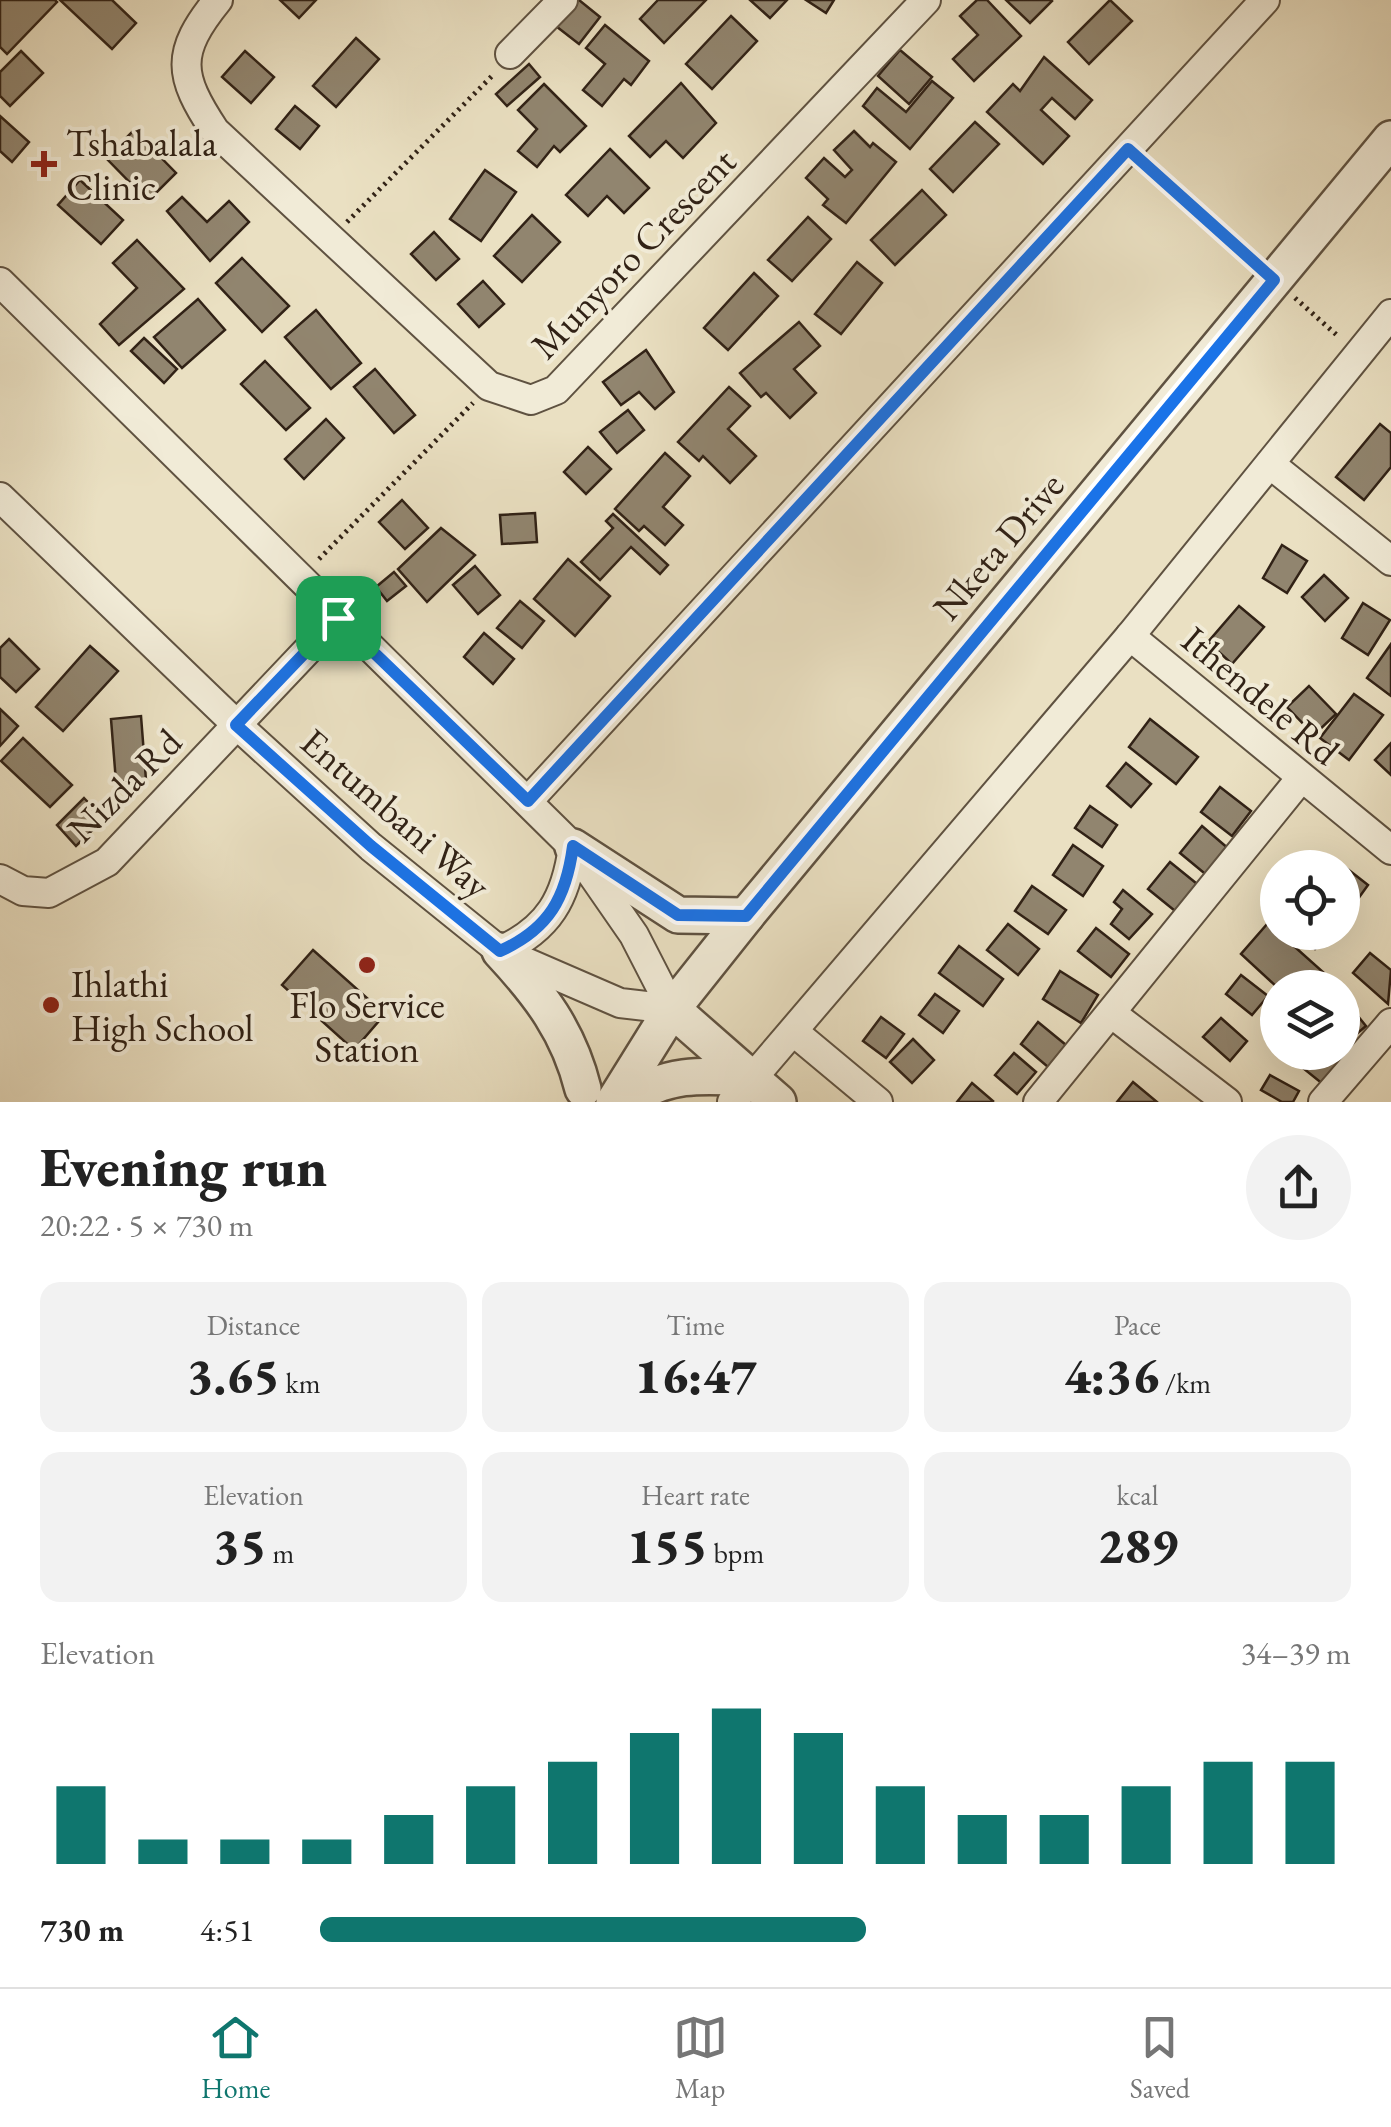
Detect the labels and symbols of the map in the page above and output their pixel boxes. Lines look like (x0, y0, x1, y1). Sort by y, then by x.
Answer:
place label: Tshabalala Clinic (66, 118, 218, 211)
street label: Munyoro Crescent (520, 137, 746, 369)
marker: Tshabalala Clinic (31, 151, 57, 177)
street label: Nketa Drive (922, 462, 1074, 630)
pin (296, 576, 381, 661)
street label: Ithendele Rd (1172, 615, 1351, 776)
street label: Nizda Rd (56, 717, 192, 853)
street label: Entumbani Way (291, 717, 502, 909)
marker: Flo Service Station (356, 954, 378, 976)
place label: Ihlathi High School (71, 959, 254, 1052)
place label: Flo Service Station (289, 980, 445, 1073)
marker: Ihlathi High School (40, 994, 62, 1016)

